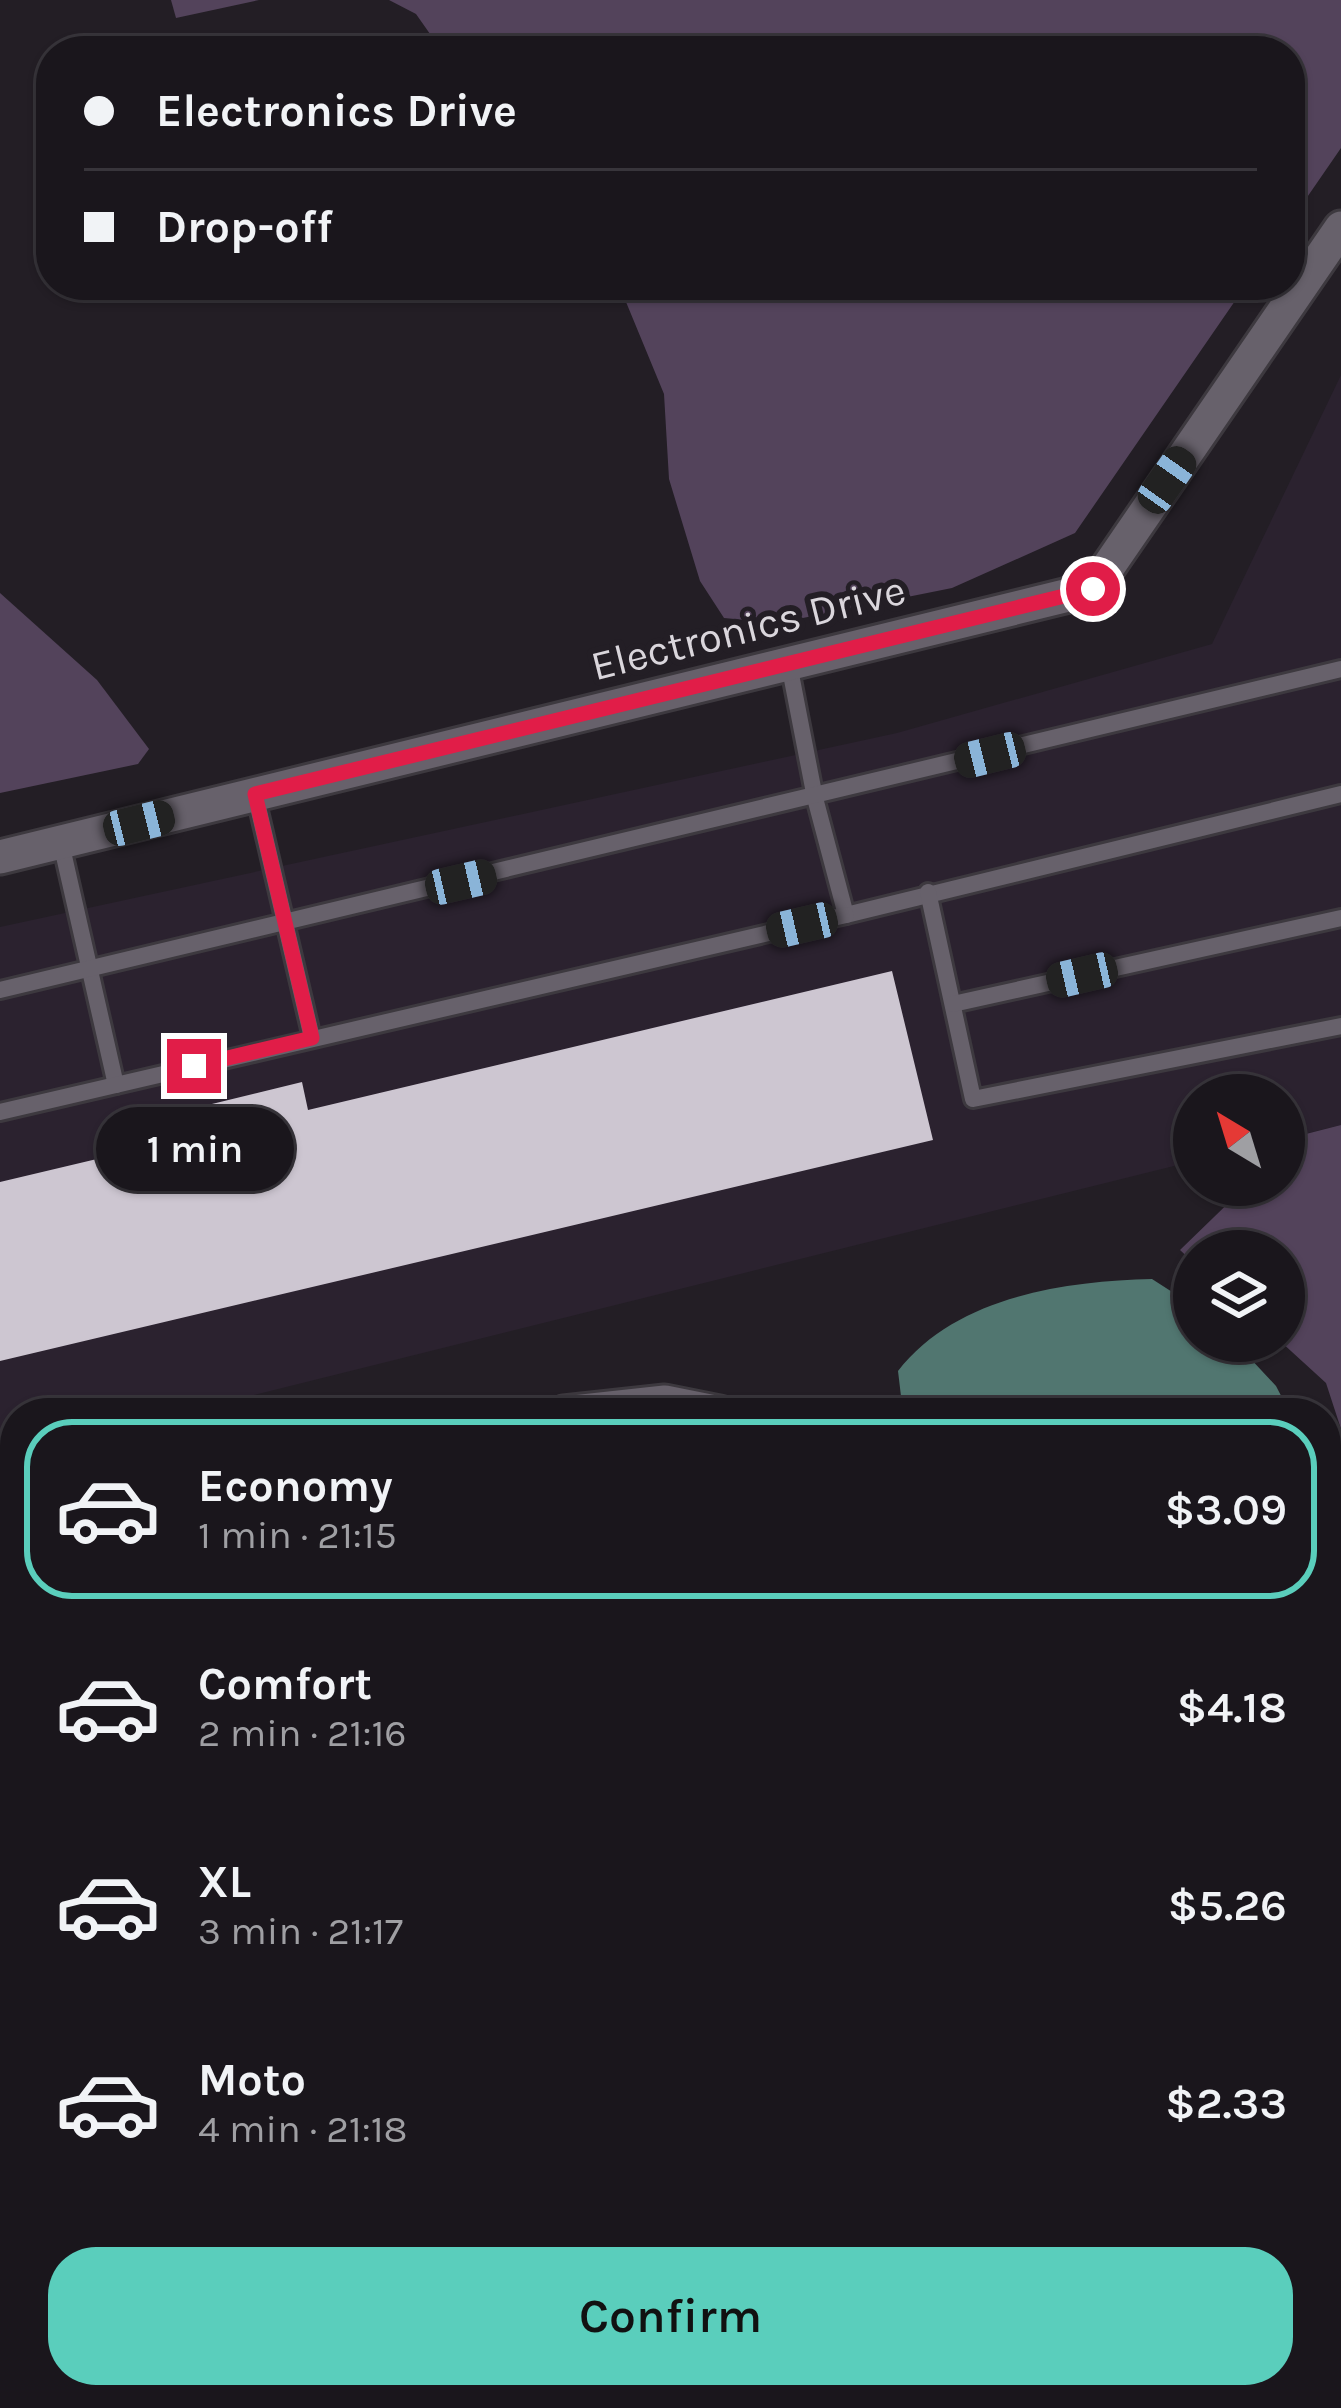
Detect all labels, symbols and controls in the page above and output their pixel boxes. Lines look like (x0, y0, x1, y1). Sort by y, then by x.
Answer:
text: Electronics Drive (156, 85, 517, 137)
text: Drop-off (156, 201, 333, 253)
car (1132, 440, 1202, 520)
route start (1066, 562, 1120, 616)
street label: Electronics Drive (586, 565, 911, 691)
car (951, 729, 1029, 781)
car (100, 797, 178, 849)
car (422, 856, 500, 908)
car (763, 899, 841, 951)
car (1043, 949, 1121, 1001)
route end (167, 1039, 221, 1093)
north arrow (1173, 1074, 1305, 1206)
map controls (1173, 1074, 1305, 1362)
callout: 1 min (95, 1108, 293, 1192)
text: 1 min (147, 1126, 243, 1172)
button: layers (1173, 1230, 1305, 1362)
icon: car (54, 1455, 162, 1563)
text: Economy (198, 1460, 393, 1512)
text: $3.09 (1165, 1483, 1287, 1535)
text: 1 min · 21:15 (198, 1512, 397, 1558)
icon: car (54, 1653, 162, 1761)
text: Comfort (198, 1658, 372, 1710)
text: $4.18 (1177, 1681, 1287, 1733)
text: 2 min · 21:16 (198, 1710, 407, 1756)
icon: car (54, 1851, 162, 1959)
text: XL (198, 1856, 251, 1908)
text: $5.26 (1168, 1879, 1287, 1931)
text: 3 min · 21:17 (198, 1908, 403, 1954)
icon: car (54, 2049, 162, 2157)
text: Moto (198, 2054, 306, 2106)
text: $2.33 (1165, 2077, 1287, 2129)
text: 4 min · 21:18 (198, 2106, 408, 2152)
button: Confirm (48, 2247, 1293, 2385)

